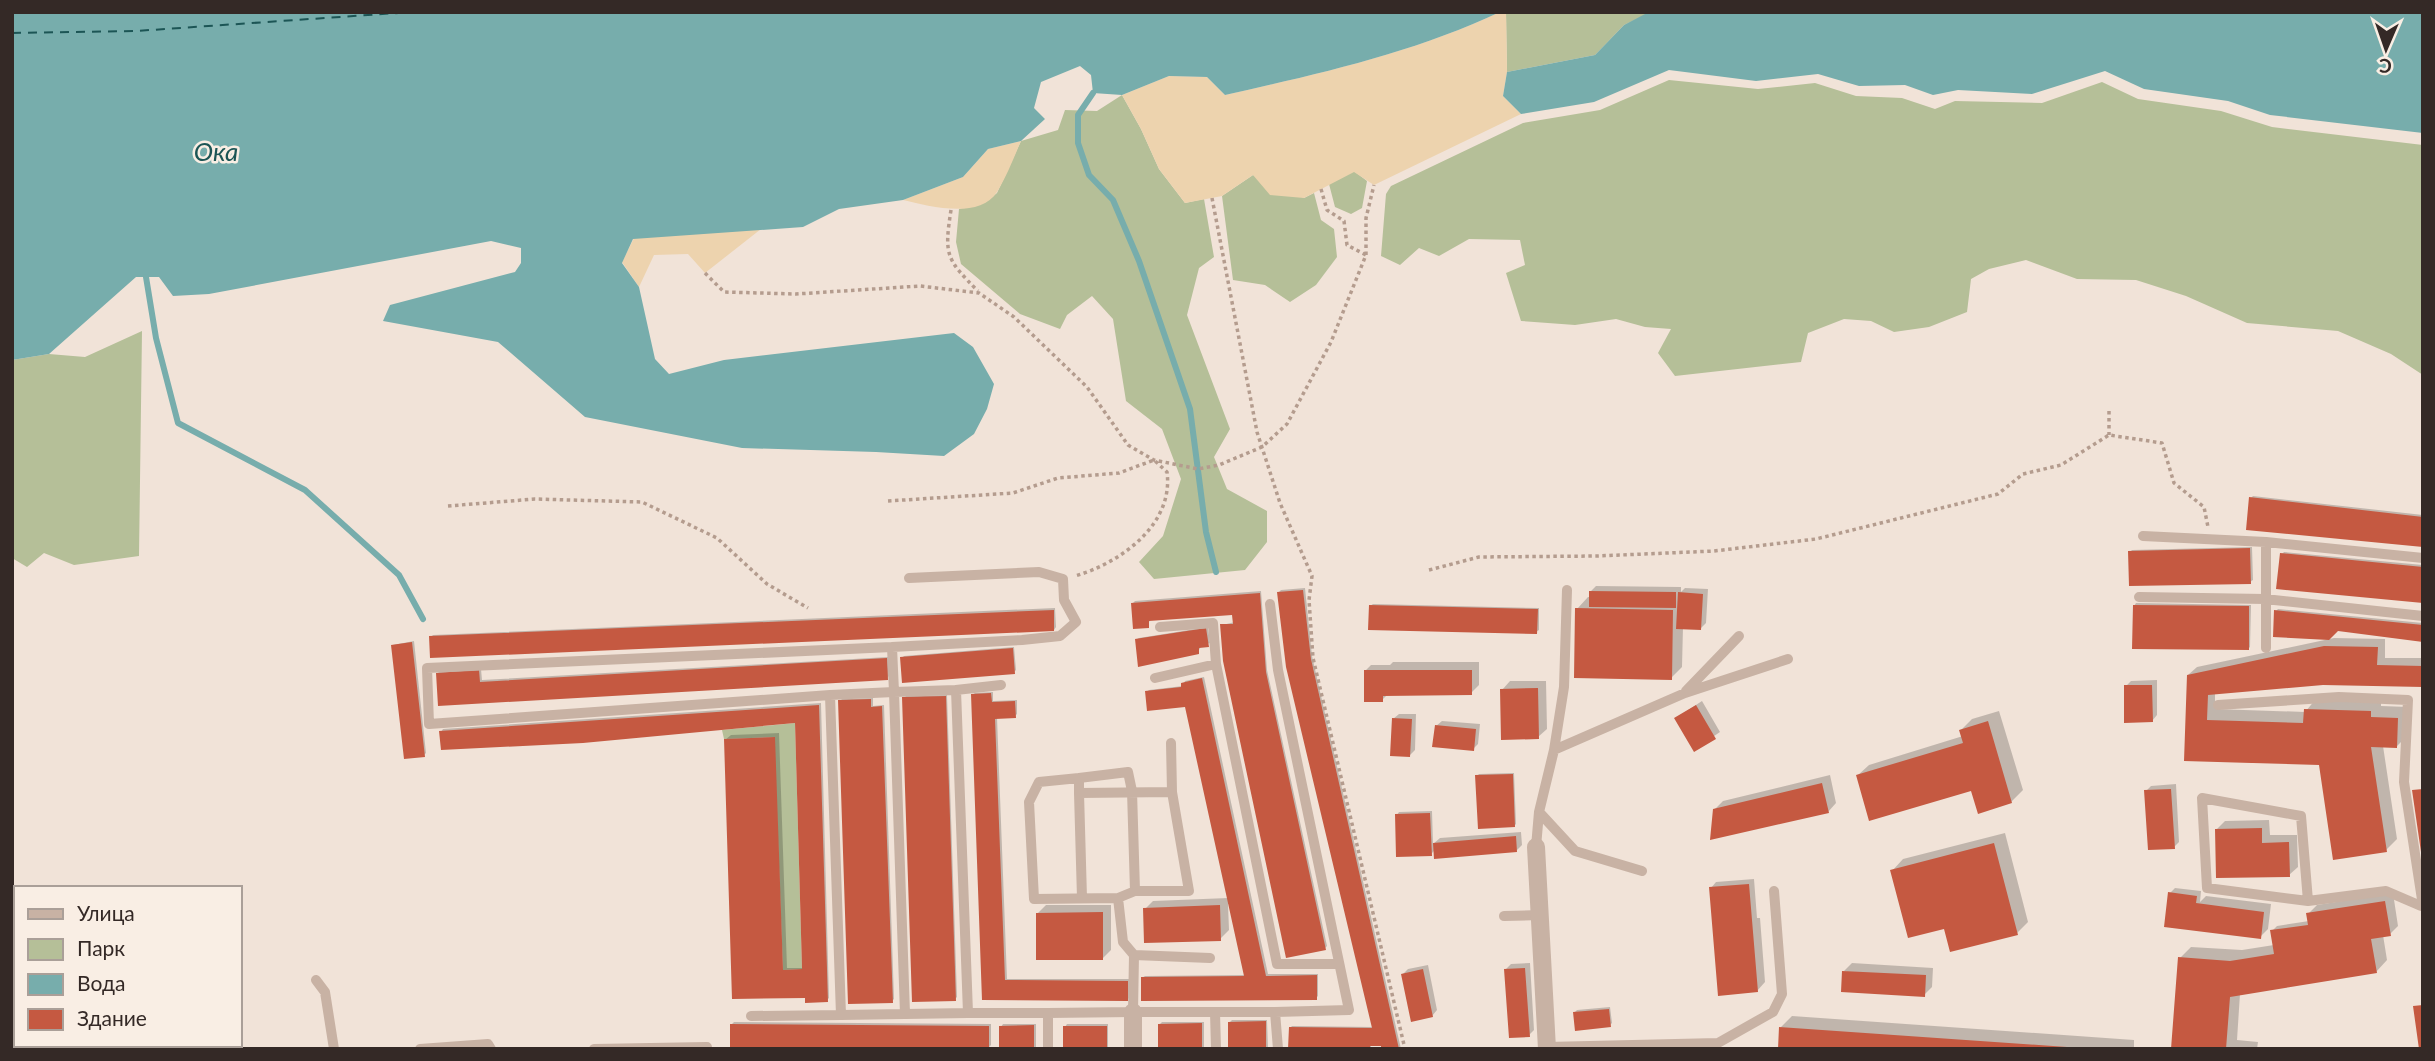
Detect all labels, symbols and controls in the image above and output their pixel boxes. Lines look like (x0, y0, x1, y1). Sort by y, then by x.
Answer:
north arrow (2351, 14, 2421, 84)
text: С (2378, 55, 2392, 78)
water label: Ока (194, 135, 238, 167)
legend (14, 886, 242, 1047)
text: Улица (77, 900, 135, 925)
text: Парк (77, 935, 125, 960)
text: Вода (77, 970, 125, 995)
text: Здание (77, 1005, 147, 1030)

